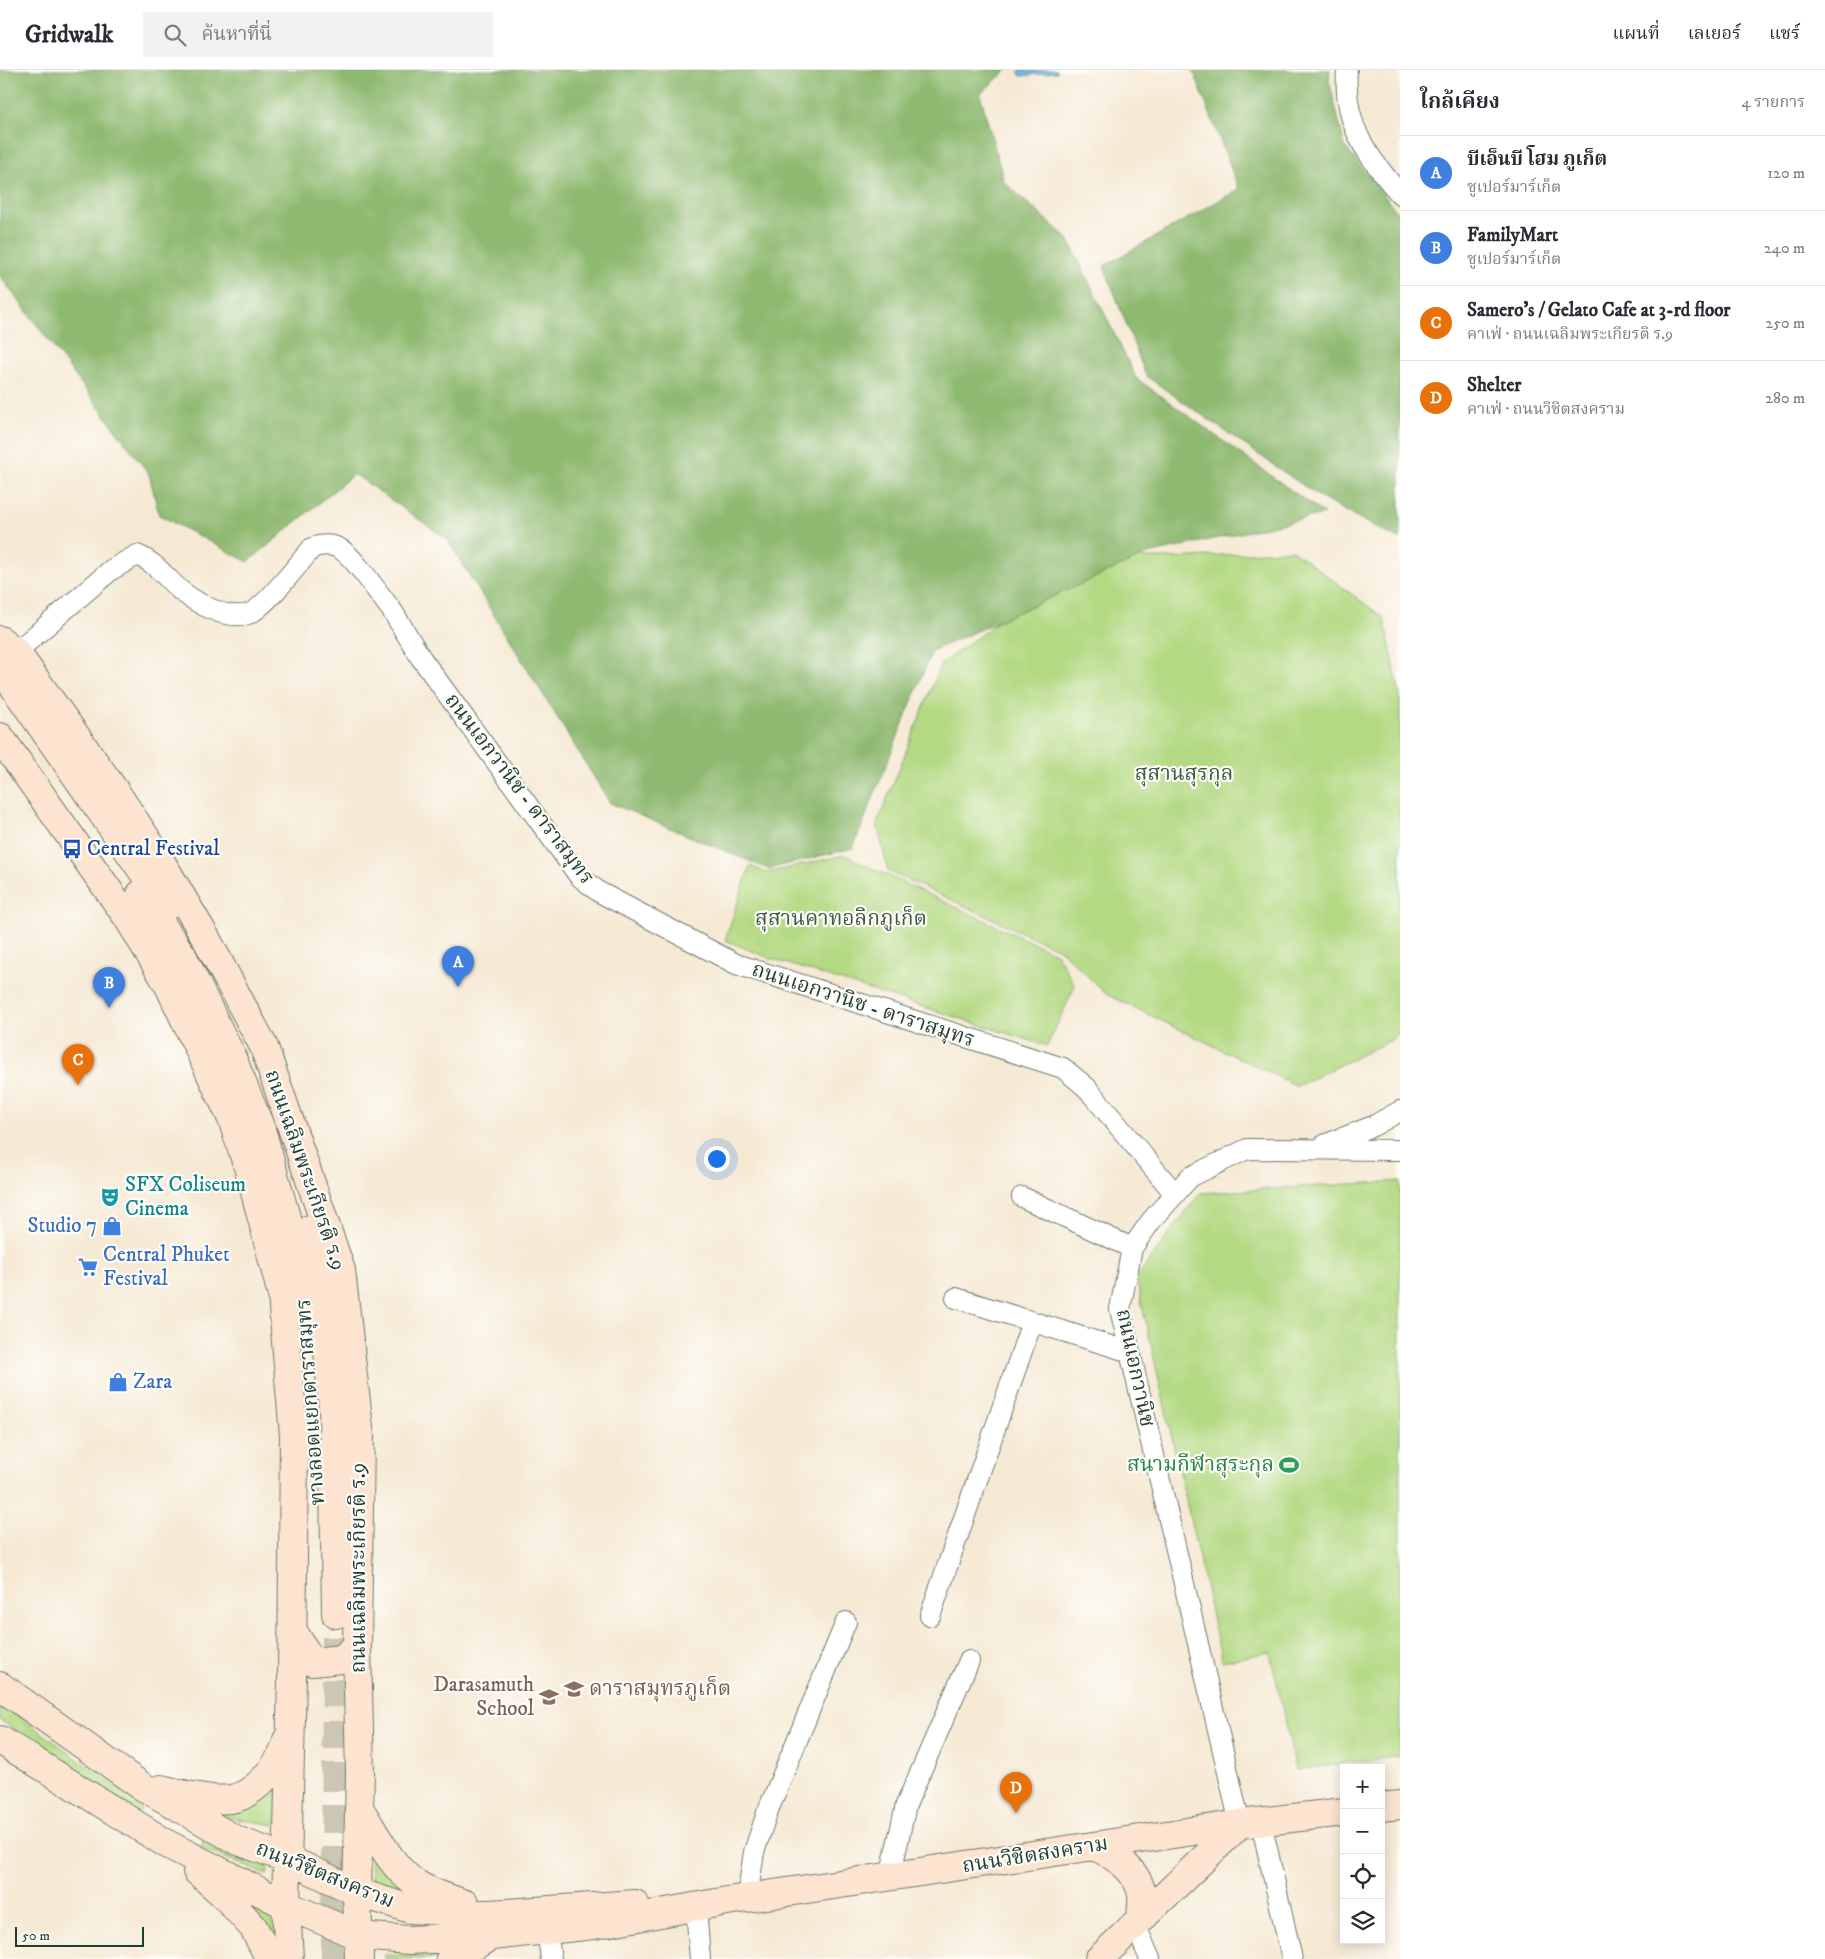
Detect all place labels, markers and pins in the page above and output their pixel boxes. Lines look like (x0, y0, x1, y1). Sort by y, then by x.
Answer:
place label: Central Festival (87, 836, 220, 862)
bus stop icon: Central Festival (61, 838, 83, 860)
pin: A (442, 946, 474, 987)
pin: B (93, 967, 125, 1008)
pin: C (62, 1044, 94, 1085)
place label: SFX Coliseum Cinema (125, 1172, 246, 1222)
theatre icon: SFX Coliseum Cinema (99, 1186, 121, 1208)
place label: Studio 7 (27, 1213, 97, 1239)
shop icon: Studio 7 (101, 1215, 123, 1237)
place label: Central Phuket Festival (103, 1242, 230, 1292)
supermarket icon: Central Phuket Festival (77, 1256, 99, 1278)
place label: Zara (133, 1369, 172, 1395)
shop icon: Zara (107, 1371, 129, 1393)
place label: สนามกีฬาสุระกุล (1127, 1452, 1274, 1478)
sports icon: สนามกีฬาสุระกุล (1278, 1454, 1300, 1476)
place label: Darasamuth School (433, 1672, 535, 1722)
place label: ดาราสมุทรภูเก็ต (589, 1676, 731, 1702)
school or university icon: ดาราสมุทรภูเก็ต (563, 1678, 585, 1700)
school or university icon: Darasamuth School (538, 1686, 560, 1708)
pin: D (1000, 1772, 1032, 1813)

